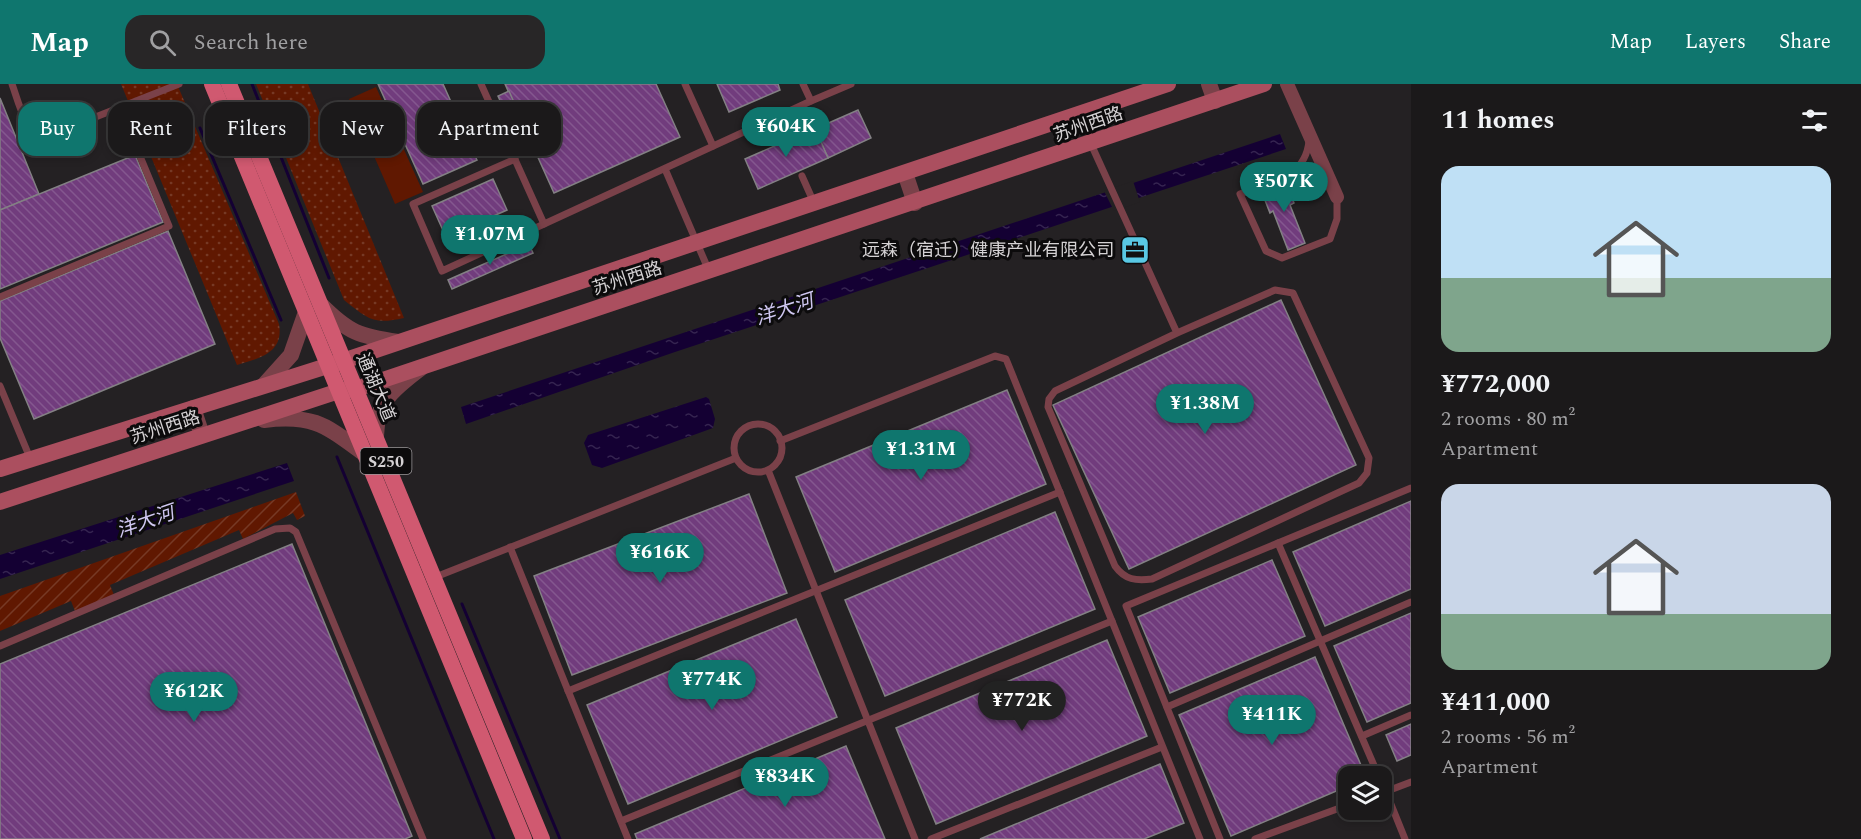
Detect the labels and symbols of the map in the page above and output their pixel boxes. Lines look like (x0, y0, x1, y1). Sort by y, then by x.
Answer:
street label: 苏州西路 (1050, 100, 1127, 149)
pin: ¥604K (744, 107, 828, 158)
pin: ¥507K (1242, 162, 1326, 213)
pin: ¥1.07M (441, 215, 539, 266)
office icon: 远森（宿迁）健康产业有限公司 (1119, 234, 1151, 266)
place label: 远森（宿迁）健康产业有限公司 (862, 237, 1114, 264)
street label: 苏州西路 (589, 255, 666, 302)
water label: 洋大河 (751, 285, 821, 333)
street label: 通湖大道 (349, 349, 402, 426)
pin: ¥1.38M (1156, 384, 1254, 435)
street label: 苏州西路 (127, 404, 204, 451)
pin: ¥1.31M (872, 430, 970, 481)
road number: S250 (360, 448, 412, 474)
water label: 洋大河 (112, 497, 182, 546)
pin: ¥616K (618, 533, 702, 584)
pin: ¥774K (670, 660, 754, 711)
pin: ¥612K (152, 672, 236, 723)
pin: ¥772K (980, 681, 1064, 732)
pin: ¥411K (1230, 695, 1314, 746)
pin: ¥834K (743, 757, 827, 808)

